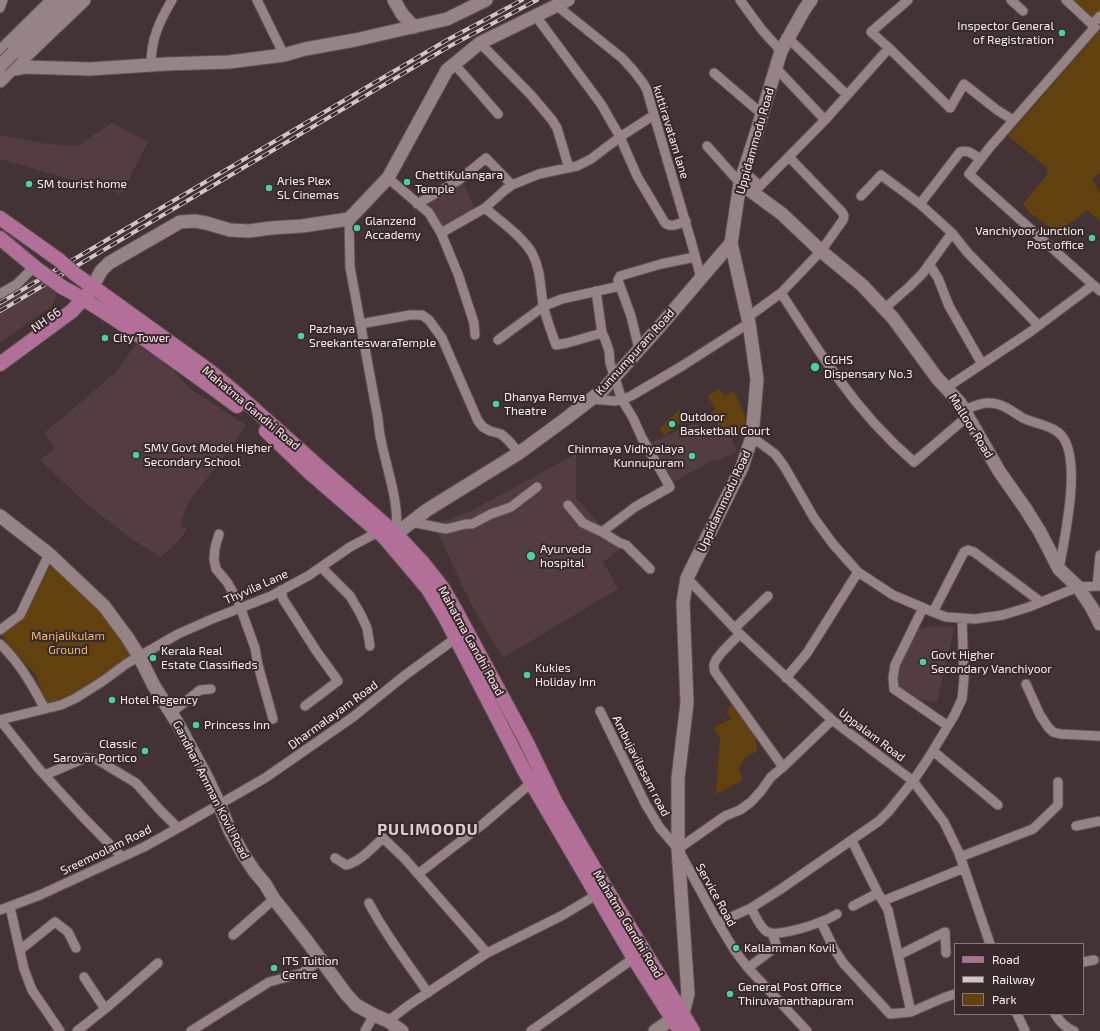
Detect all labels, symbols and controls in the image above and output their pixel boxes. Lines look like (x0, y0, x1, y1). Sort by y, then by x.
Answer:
place label: Inspector General of Registration (957, 19, 1054, 47)
marker: Inspector General of Registration (1057, 28, 1067, 38)
street label: kuttiravatam lane (650, 83, 692, 181)
street label: Uppidammodu Road (733, 86, 777, 196)
place label: ChettiKulangara Temple (415, 168, 503, 196)
place label: Aries Plex SL Cinemas (277, 174, 339, 202)
place label: SM tourist home (37, 177, 127, 191)
marker: ChettiKulangara Temple (402, 177, 412, 187)
marker: SM tourist home (24, 179, 34, 189)
marker: Aries Plex SL Cinemas (264, 183, 274, 193)
place label: Glanzend Accademy (365, 214, 421, 242)
marker: Glanzend Accademy (352, 223, 362, 233)
place label: Vanchiyoor Junction Post office (975, 224, 1084, 252)
marker: Vanchiyoor Junction Post office (1087, 233, 1097, 243)
street label: NH 66 (28, 305, 64, 335)
street label: Kunnumpuram Road (592, 306, 678, 398)
place label: Pazhaya SreekanteswaraTemple (309, 322, 436, 350)
place label: City Tower (113, 331, 170, 345)
marker: Pazhaya SreekanteswaraTemple (296, 331, 306, 341)
marker: City Tower (100, 333, 110, 343)
place label: CGHS Dispensary No.3 (824, 353, 913, 381)
marker: CGHS Dispensary No.3 (809, 361, 821, 373)
street label: Mahatma Gandhi Road (199, 363, 303, 453)
place label: Dhanya Remya Theatre (504, 390, 585, 418)
street label: Malloor Road (946, 391, 996, 461)
marker: Dhanya Remya Theatre (491, 399, 501, 409)
place label: Outdoor Basketball Court (680, 410, 770, 438)
marker: Outdoor Basketball Court (667, 419, 677, 429)
place label: SMV Govt Model Higher Secondary School (144, 441, 272, 469)
place label: Chinmaya Vidhyalaya Kunnupuram (568, 442, 684, 470)
street label: Uppidammodu Road (694, 448, 754, 554)
marker: SMV Govt Model Higher Secondary School (131, 450, 141, 460)
marker: Chinmaya Vidhyalaya Kunnupuram (687, 451, 697, 461)
place label: Ayurveda hospital (540, 542, 591, 570)
marker: Ayurveda hospital (525, 550, 537, 562)
street label: Thyvila Lane (222, 566, 290, 608)
street label: Mahatma Gandhi Road (435, 584, 507, 698)
park label: Manjalikulam Ground (31, 629, 105, 657)
place label: Kerala Real Estate Classifieds (161, 644, 258, 672)
place label: Govt Higher Secondary Vanchiyoor (931, 648, 1052, 676)
marker: Kerala Real Estate Classifieds (148, 653, 158, 663)
marker: Govt Higher Secondary Vanchiyoor (918, 657, 928, 667)
place label: Kukies Holiday Inn (535, 661, 596, 689)
marker: Kukies Holiday Inn (522, 670, 532, 680)
street label: Dharmalayam Road (285, 678, 381, 752)
place label: Hotel Regency (120, 693, 198, 707)
marker: Hotel Regency (107, 695, 117, 705)
street label: Uppalam Road (836, 705, 908, 765)
street label: Ambujavilasam road (609, 713, 673, 819)
street label: Gandhari Amman Kovil Road (170, 718, 252, 862)
place label: Princess Inn (204, 718, 270, 732)
marker: Princess Inn (191, 720, 201, 730)
place label: Classic Sarovar Portico (53, 737, 137, 765)
marker: Classic Sarovar Portico (140, 746, 150, 756)
district label: PULIMOODU (377, 820, 479, 840)
street label: Sreemoolam Road (58, 822, 154, 878)
street label: Service Road (693, 861, 739, 929)
street label: Mahatma Gandhi Road (590, 867, 666, 981)
place label: Kallamman Kovil (744, 941, 835, 955)
marker: Kallamman Kovil (731, 943, 741, 953)
legend (954, 943, 1084, 1015)
text: Road (992, 952, 1020, 966)
place label: ITS Tuition Centre (282, 954, 339, 982)
marker: ITS Tuition Centre (269, 963, 279, 973)
text: Railway (992, 972, 1035, 986)
place label: General Post Office Thiruvananthapuram (738, 980, 854, 1008)
marker: General Post Office Thiruvananthapuram (725, 989, 735, 999)
text: Park (992, 992, 1017, 1006)

